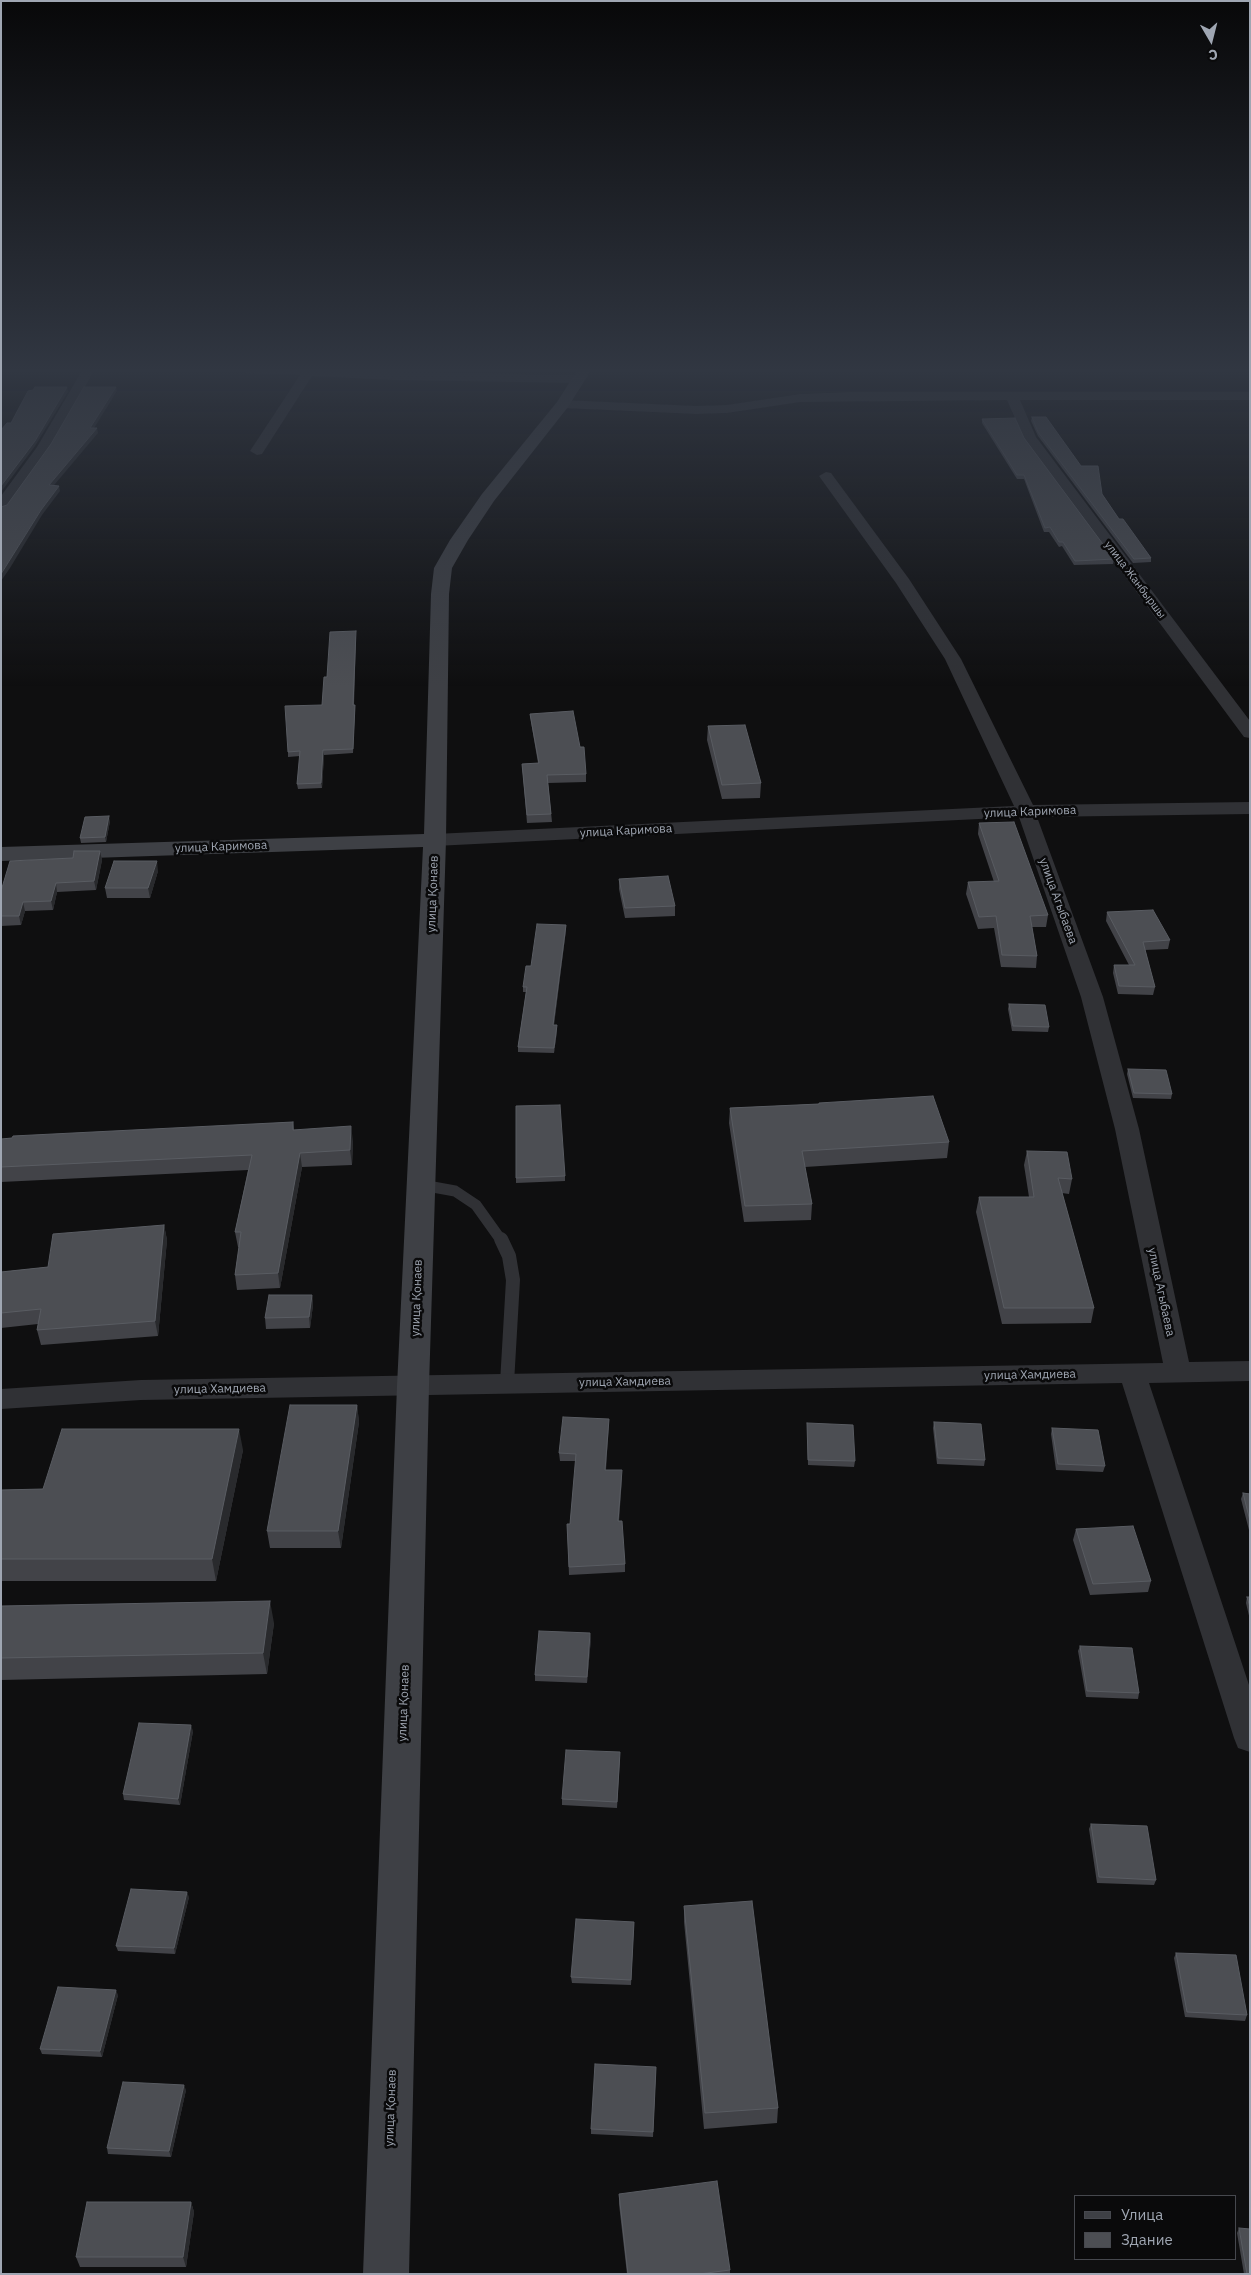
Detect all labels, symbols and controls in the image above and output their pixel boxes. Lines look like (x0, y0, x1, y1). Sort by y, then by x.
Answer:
north arrow (1186, 15, 1236, 65)
text: С (1207, 45, 1219, 64)
street label: улица Жанбыршы (1102, 539, 1168, 621)
street label: улица Каримова (984, 803, 1076, 821)
street label: улица Каримова (579, 821, 673, 841)
street label: улица Каримова (175, 838, 267, 856)
street label: улица Қонаев (424, 855, 442, 933)
street label: улица Агыбаева (1036, 856, 1080, 946)
street label: улица Агыбаева (1145, 1246, 1177, 1338)
street label: улица Қонаев (408, 1259, 426, 1337)
street label: улица Хамдиева (984, 1367, 1076, 1383)
street label: улица Хамдиева (579, 1374, 671, 1390)
street label: улица Хамдиева (174, 1381, 266, 1397)
street label: улица Қонаев (395, 1664, 413, 1742)
street label: улица Қонаев (382, 2069, 400, 2147)
legend (1074, 2195, 1236, 2260)
text: Улица (1121, 2205, 1163, 2224)
text: Здание (1121, 2230, 1173, 2249)

